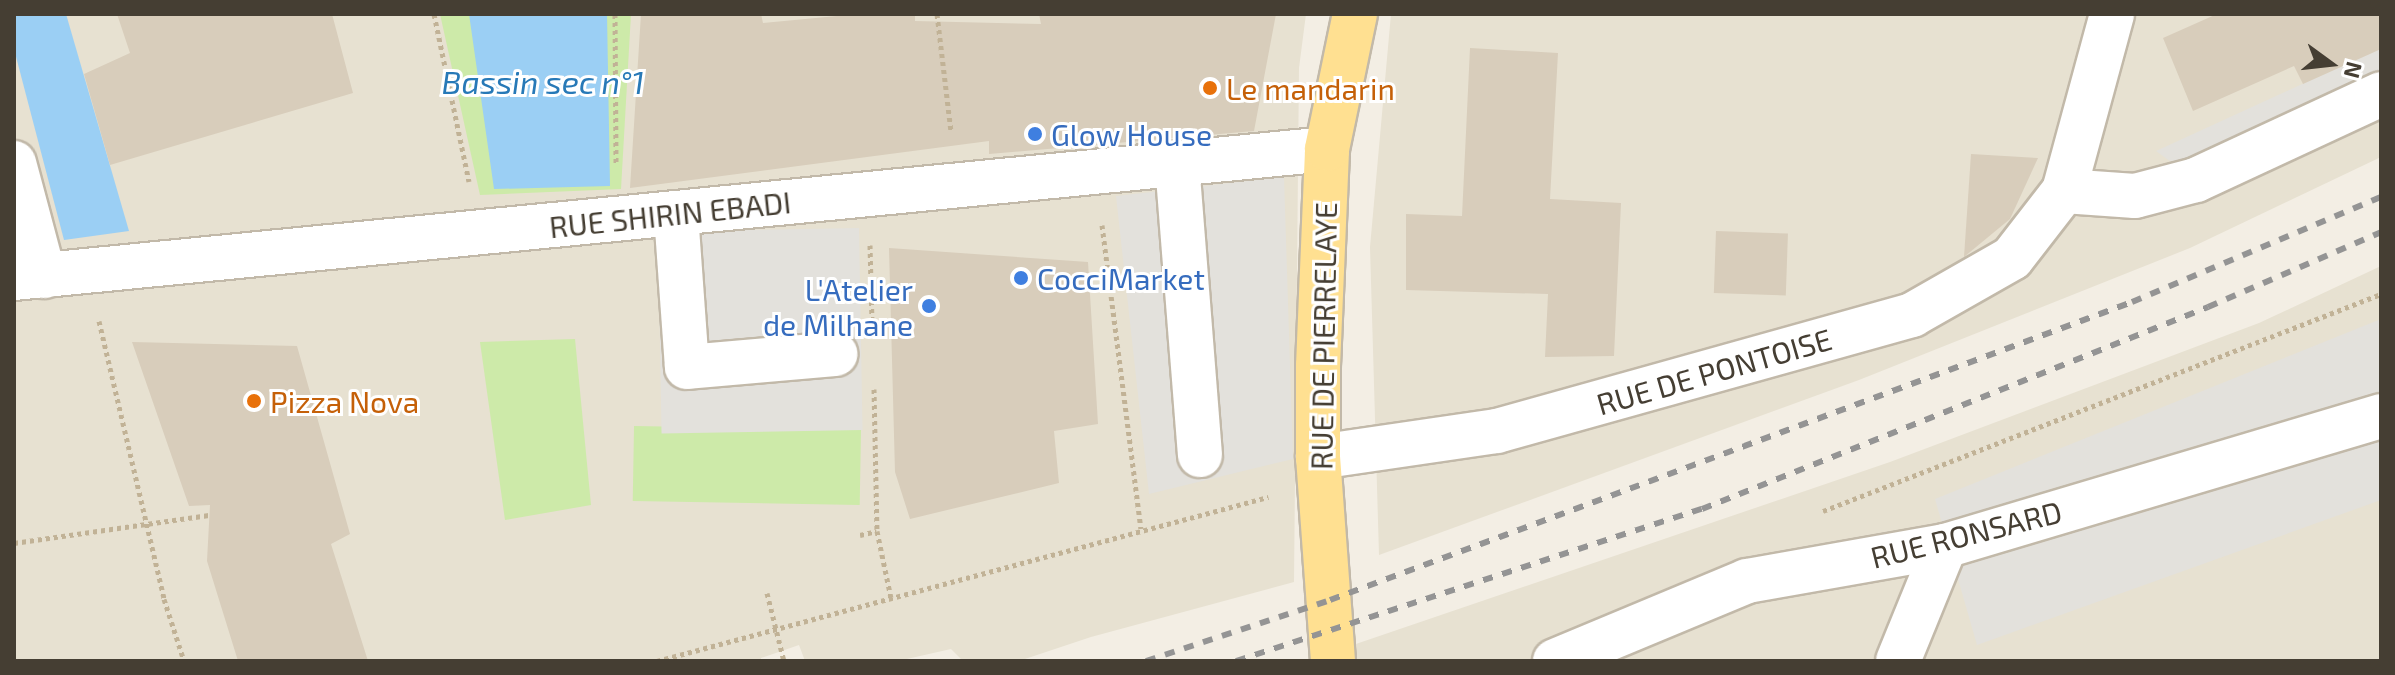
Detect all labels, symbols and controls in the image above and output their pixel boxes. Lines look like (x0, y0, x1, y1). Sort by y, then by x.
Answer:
north arrow (2291, 24, 2371, 104)
text: N (2340, 59, 2369, 81)
water label: Bassin sec n°1 (442, 62, 644, 100)
place label: Le mandarin (1226, 70, 1395, 106)
marker: Le mandarin (1201, 79, 1219, 97)
place label: Glow House (1051, 116, 1213, 152)
marker: Glow House (1026, 125, 1044, 143)
street label: RUE SHIRIN EBADI (547, 183, 793, 245)
street label: RUE DE PIERRELAYE (1303, 202, 1343, 470)
place label: CocciMarket (1037, 260, 1205, 296)
marker: CocciMarket (1012, 269, 1030, 287)
place label: L'Atelier de Milhane (763, 271, 913, 342)
marker: L'Atelier de Milhane (920, 297, 938, 315)
street label: RUE DE PONTOISE (1592, 320, 1836, 422)
place label: Pizza Nova (270, 383, 419, 419)
marker: Pizza Nova (245, 392, 263, 410)
street label: RUE RONSARD (1867, 493, 2065, 575)

